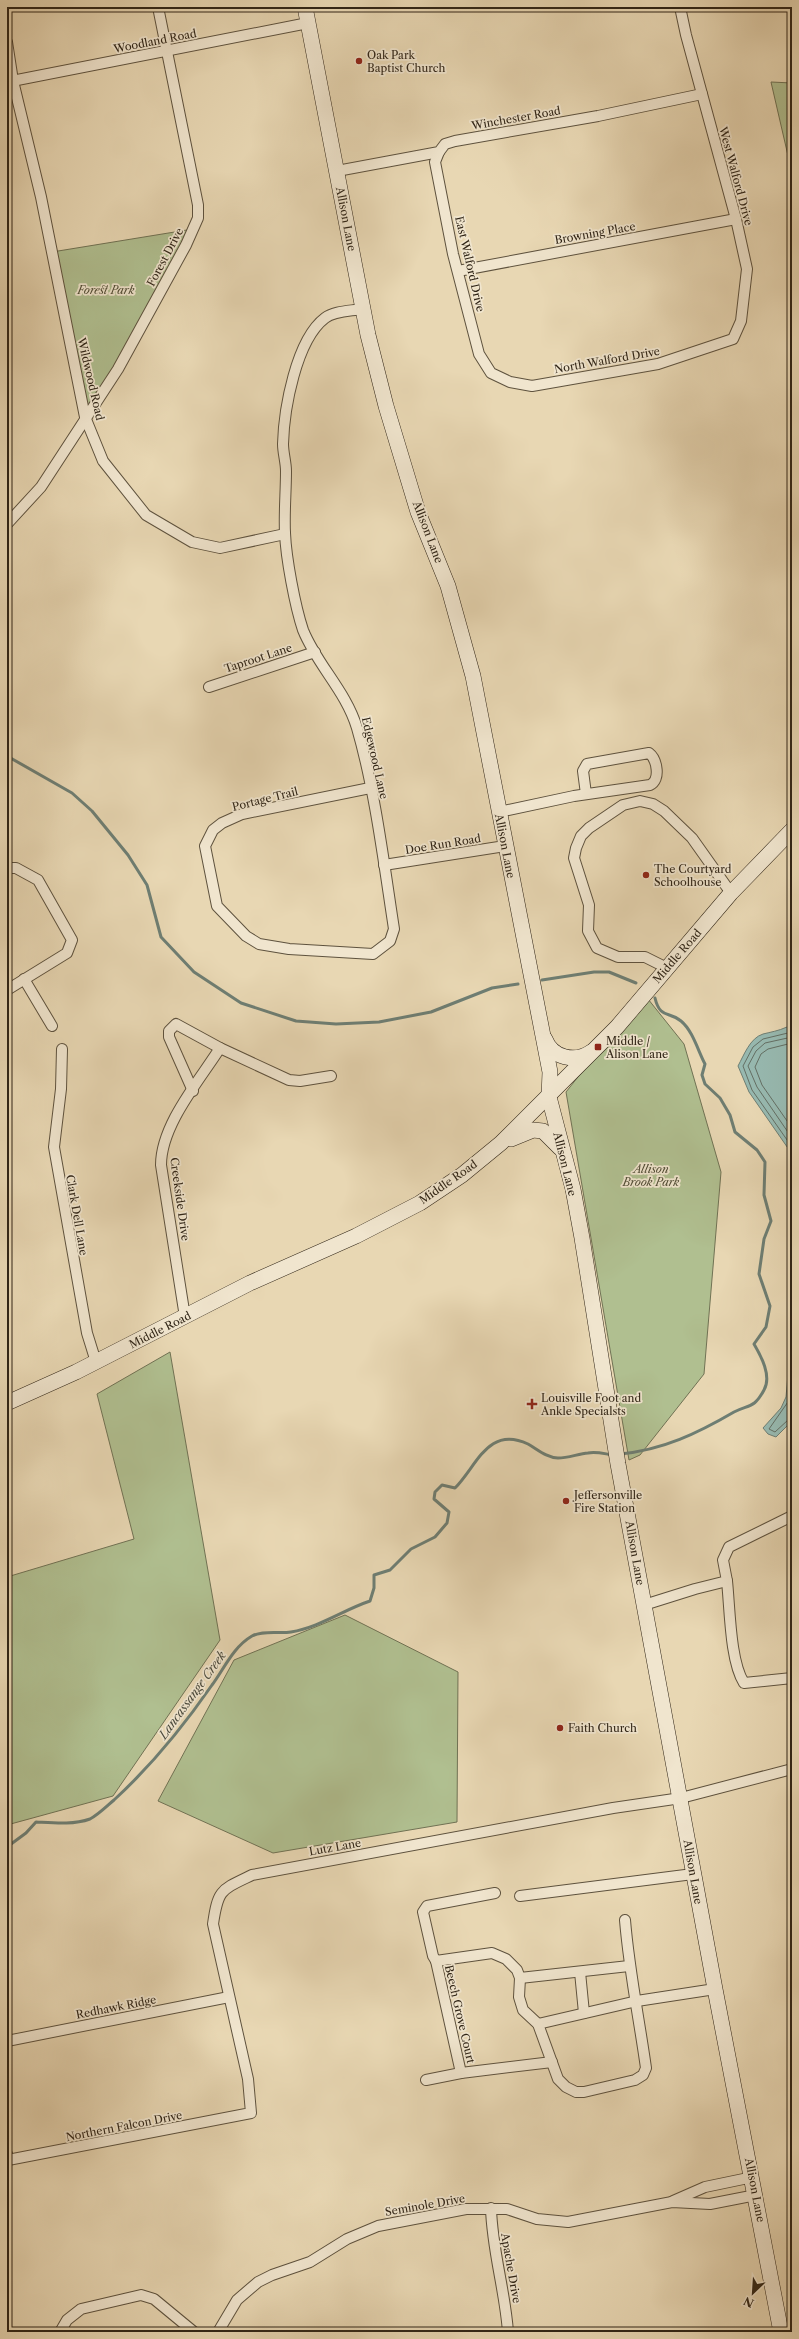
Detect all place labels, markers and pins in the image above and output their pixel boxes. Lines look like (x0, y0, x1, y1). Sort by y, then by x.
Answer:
place label: Oak Park Baptist Church (367, 48, 445, 75)
marker: Oak Park Baptist Church (354, 56, 364, 66)
place label: The Courtyard Schoolhouse (654, 862, 732, 889)
marker: The Courtyard Schoolhouse (641, 870, 651, 880)
place label: Middle / Alison Lane (605, 1034, 668, 1061)
marker: Middle / Alison Lane (593, 1042, 603, 1052)
place label: Louisville Foot and Ankle Specialsts (540, 1391, 641, 1418)
marker: Louisville Foot and Ankle Specialsts (526, 1398, 538, 1410)
place label: Jeffersonville Fire Station (572, 1488, 642, 1515)
marker: Jeffersonville Fire Station (561, 1496, 571, 1506)
place label: Faith Church (568, 1721, 637, 1735)
marker: Faith Church (555, 1723, 565, 1733)

